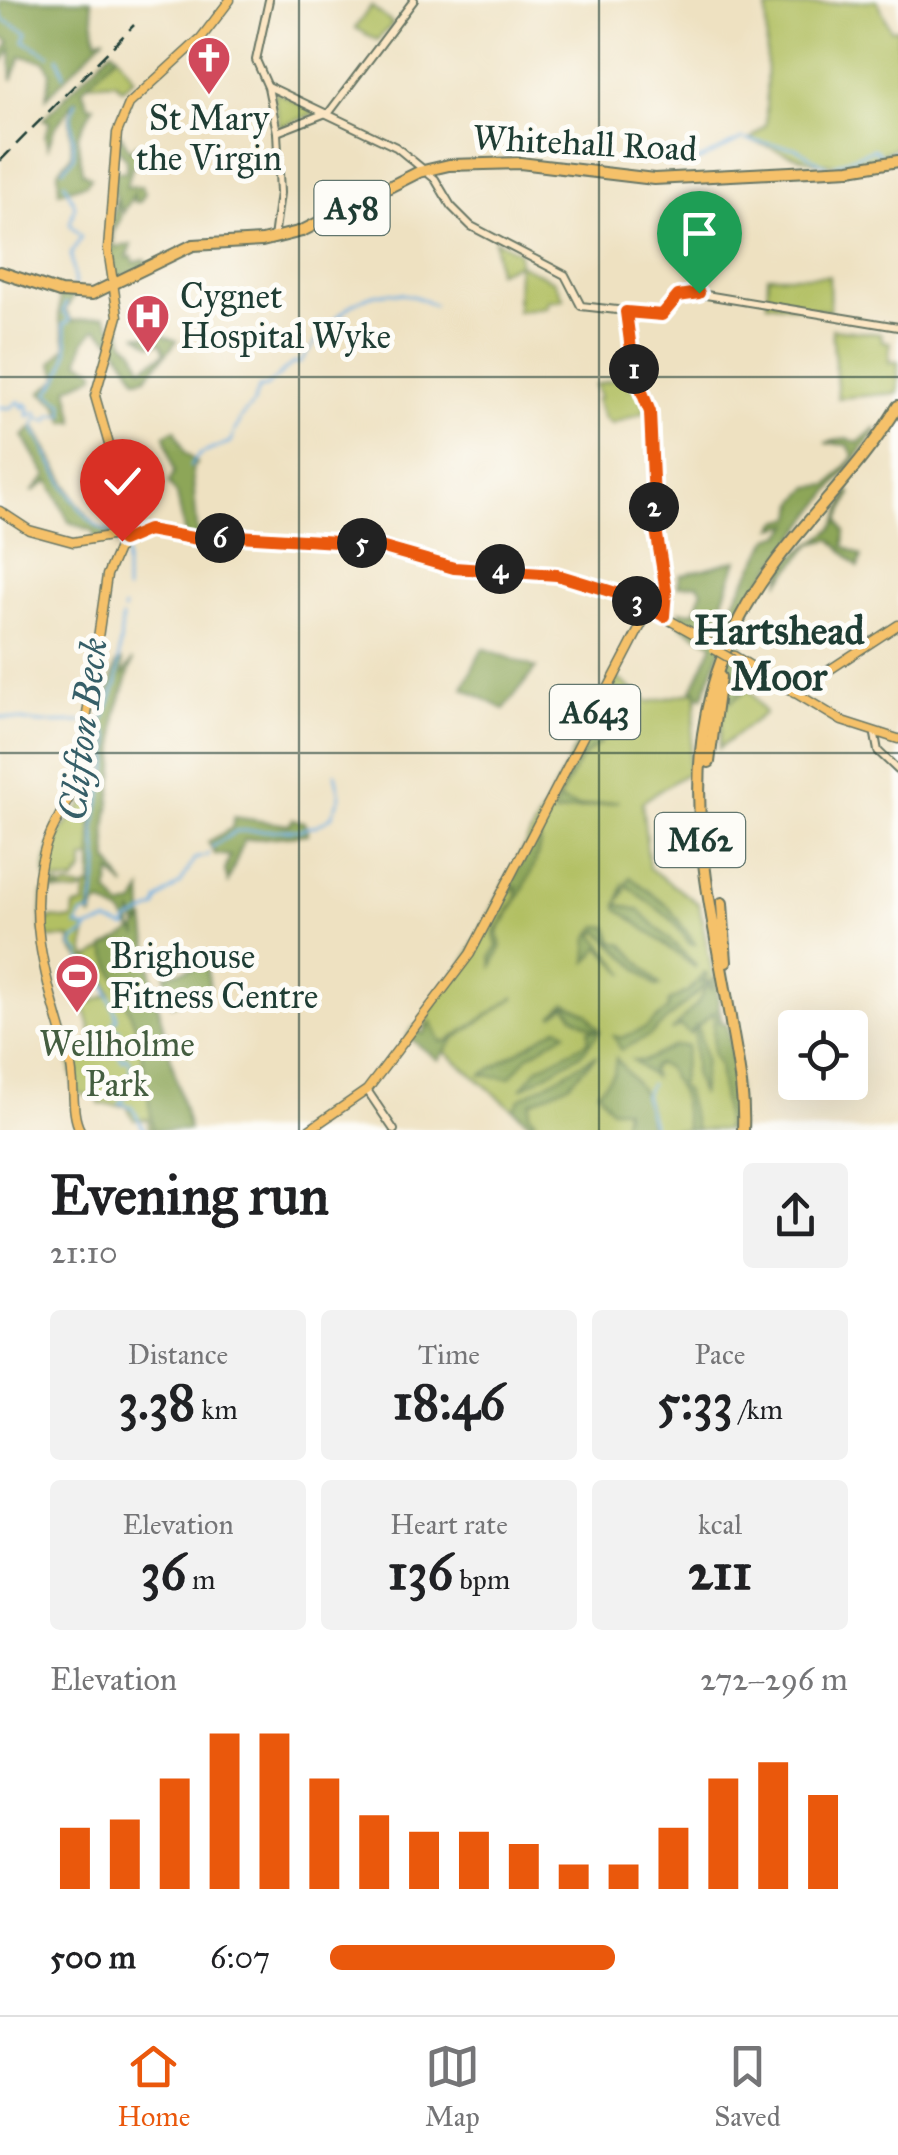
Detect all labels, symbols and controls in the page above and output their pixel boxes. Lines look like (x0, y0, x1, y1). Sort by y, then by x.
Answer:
church icon: St Mary the Virgin (186, 35, 232, 96)
place label: St Mary the Virgin (136, 97, 282, 180)
street label: Whitehall Road (472, 116, 699, 171)
road number: A58 (314, 181, 390, 235)
pin (657, 191, 742, 294)
icon: arrive (672, 206, 727, 261)
place label: Cygnet Hospital Wyke (180, 275, 391, 358)
hospital icon: Cygnet Hospital Wyke (125, 293, 171, 354)
pin: 1 (609, 344, 659, 394)
text: 1 (628, 351, 640, 386)
pin (80, 439, 165, 542)
icon: check (95, 454, 150, 509)
pin: 2 (629, 482, 679, 532)
text: 2 (647, 489, 661, 524)
pin: 6 (195, 513, 245, 563)
pin: 5 (337, 518, 387, 568)
text: 6 (213, 520, 227, 555)
text: 5 (355, 525, 369, 560)
pin: 4 (475, 544, 525, 594)
text: 4 (492, 551, 508, 586)
pin: 3 (612, 576, 662, 626)
text: 3 (631, 583, 643, 618)
district label: Hartshead Moor (694, 606, 865, 701)
water label: Clifton Beck (49, 635, 117, 823)
road number: A643 (550, 685, 640, 739)
road number: M62 (655, 813, 745, 867)
place label: Brighouse Fitness Centre (110, 935, 318, 1018)
sports icon: Brighouse Fitness Centre (54, 953, 100, 1014)
map controls (778, 1010, 868, 1100)
button: locate (778, 1010, 868, 1100)
park label: Wellholme Park (39, 1023, 195, 1106)
text: Evening run (50, 1162, 329, 1229)
button: share (743, 1163, 848, 1268)
text: 21:10 (50, 1233, 118, 1272)
text: Distance (128, 1337, 228, 1372)
text: Time (418, 1337, 480, 1372)
text: Pace (695, 1337, 745, 1372)
text: 3.38 (118, 1372, 195, 1433)
text: 18:46 (393, 1372, 505, 1433)
text: 5:33 (657, 1372, 733, 1433)
text: km (195, 1392, 238, 1427)
text: /km (733, 1392, 783, 1427)
text: Elevation (122, 1507, 234, 1542)
text: Heart rate (390, 1507, 508, 1542)
text: kcal (698, 1507, 742, 1542)
text: 36 (140, 1542, 186, 1603)
text: 136 (388, 1542, 453, 1603)
text: 211 (688, 1542, 752, 1603)
text: m (186, 1562, 216, 1597)
text: bpm (453, 1562, 510, 1597)
text: Elevation (50, 1660, 177, 1699)
text: 272–296 m (700, 1660, 848, 1699)
text: 500 m (50, 1938, 136, 1977)
text: 6:07 (210, 1938, 270, 1977)
tab: Home (117, 2039, 190, 2134)
tab: Map (425, 2039, 480, 2134)
tab: Saved (714, 2039, 781, 2134)

